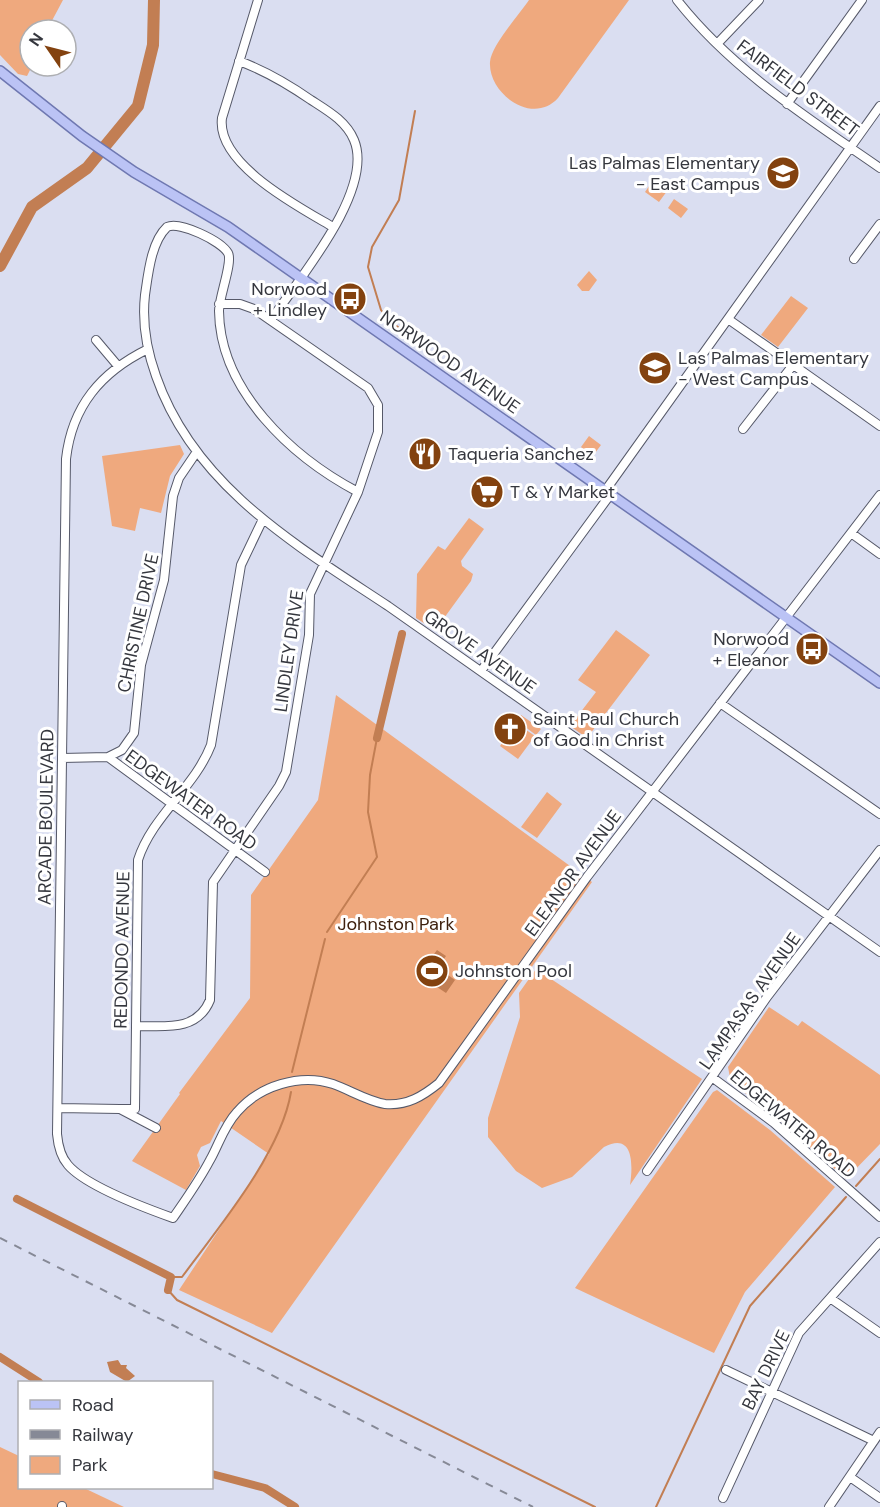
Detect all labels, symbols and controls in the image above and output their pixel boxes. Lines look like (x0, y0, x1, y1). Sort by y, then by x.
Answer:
north arrow (18, 18, 78, 78)
text: N (24, 29, 48, 50)
street label: FAIRFIELD STREET (732, 34, 864, 142)
place label: Las Palmas Elementary - East Campus (569, 151, 760, 196)
school or university icon: Las Palmas Elementary - East Campus (765, 155, 801, 191)
place label: Norwood + Lindley (251, 277, 327, 322)
bus stop icon: Norwood + Lindley (332, 281, 368, 317)
street label: NORWOOD AVENUE (375, 305, 525, 419)
place label: Las Palmas Elementary - West Campus (678, 346, 869, 391)
school or university icon: Las Palmas Elementary - West Campus (637, 350, 673, 386)
restaurant icon: Taqueria Sanchez (407, 436, 443, 472)
place label: Taqueria Sanchez (448, 442, 594, 466)
supermarket icon: T & Y Market (469, 474, 505, 510)
place label: T & Y Market (510, 480, 615, 504)
street label: CHRISTINE DRIVE (112, 551, 164, 695)
street label: LINDLEY DRIVE (269, 588, 309, 714)
street label: GROVE AVENUE (419, 604, 541, 700)
place label: Norwood + Eleanor (712, 627, 789, 672)
bus stop icon: Norwood + Eleanor (794, 631, 830, 667)
place label: Saint Paul Church of God in Christ (533, 707, 679, 752)
church icon: Saint Paul Church of God in Christ (492, 711, 528, 747)
street label: ARCADE BOULEVARD (32, 729, 60, 905)
street label: EDGEWATER ROAD (120, 744, 262, 856)
street label: ELEANOR AVENUE (519, 805, 627, 941)
street label: REDONDO AVENUE (109, 871, 135, 1029)
park label: Johnston Park (337, 912, 455, 936)
street label: LAMPASAS AVENUE (694, 928, 806, 1074)
sports icon: Johnston Pool (414, 953, 450, 989)
place label: Johnston Pool (455, 959, 572, 983)
street label: EDGEWATER ROAD (725, 1064, 861, 1184)
street label: BAY DRIVE (736, 1326, 796, 1414)
legend (18, 1381, 213, 1489)
text: Road (72, 1393, 114, 1417)
text: Railway (72, 1423, 134, 1447)
text: Park (72, 1453, 108, 1477)

